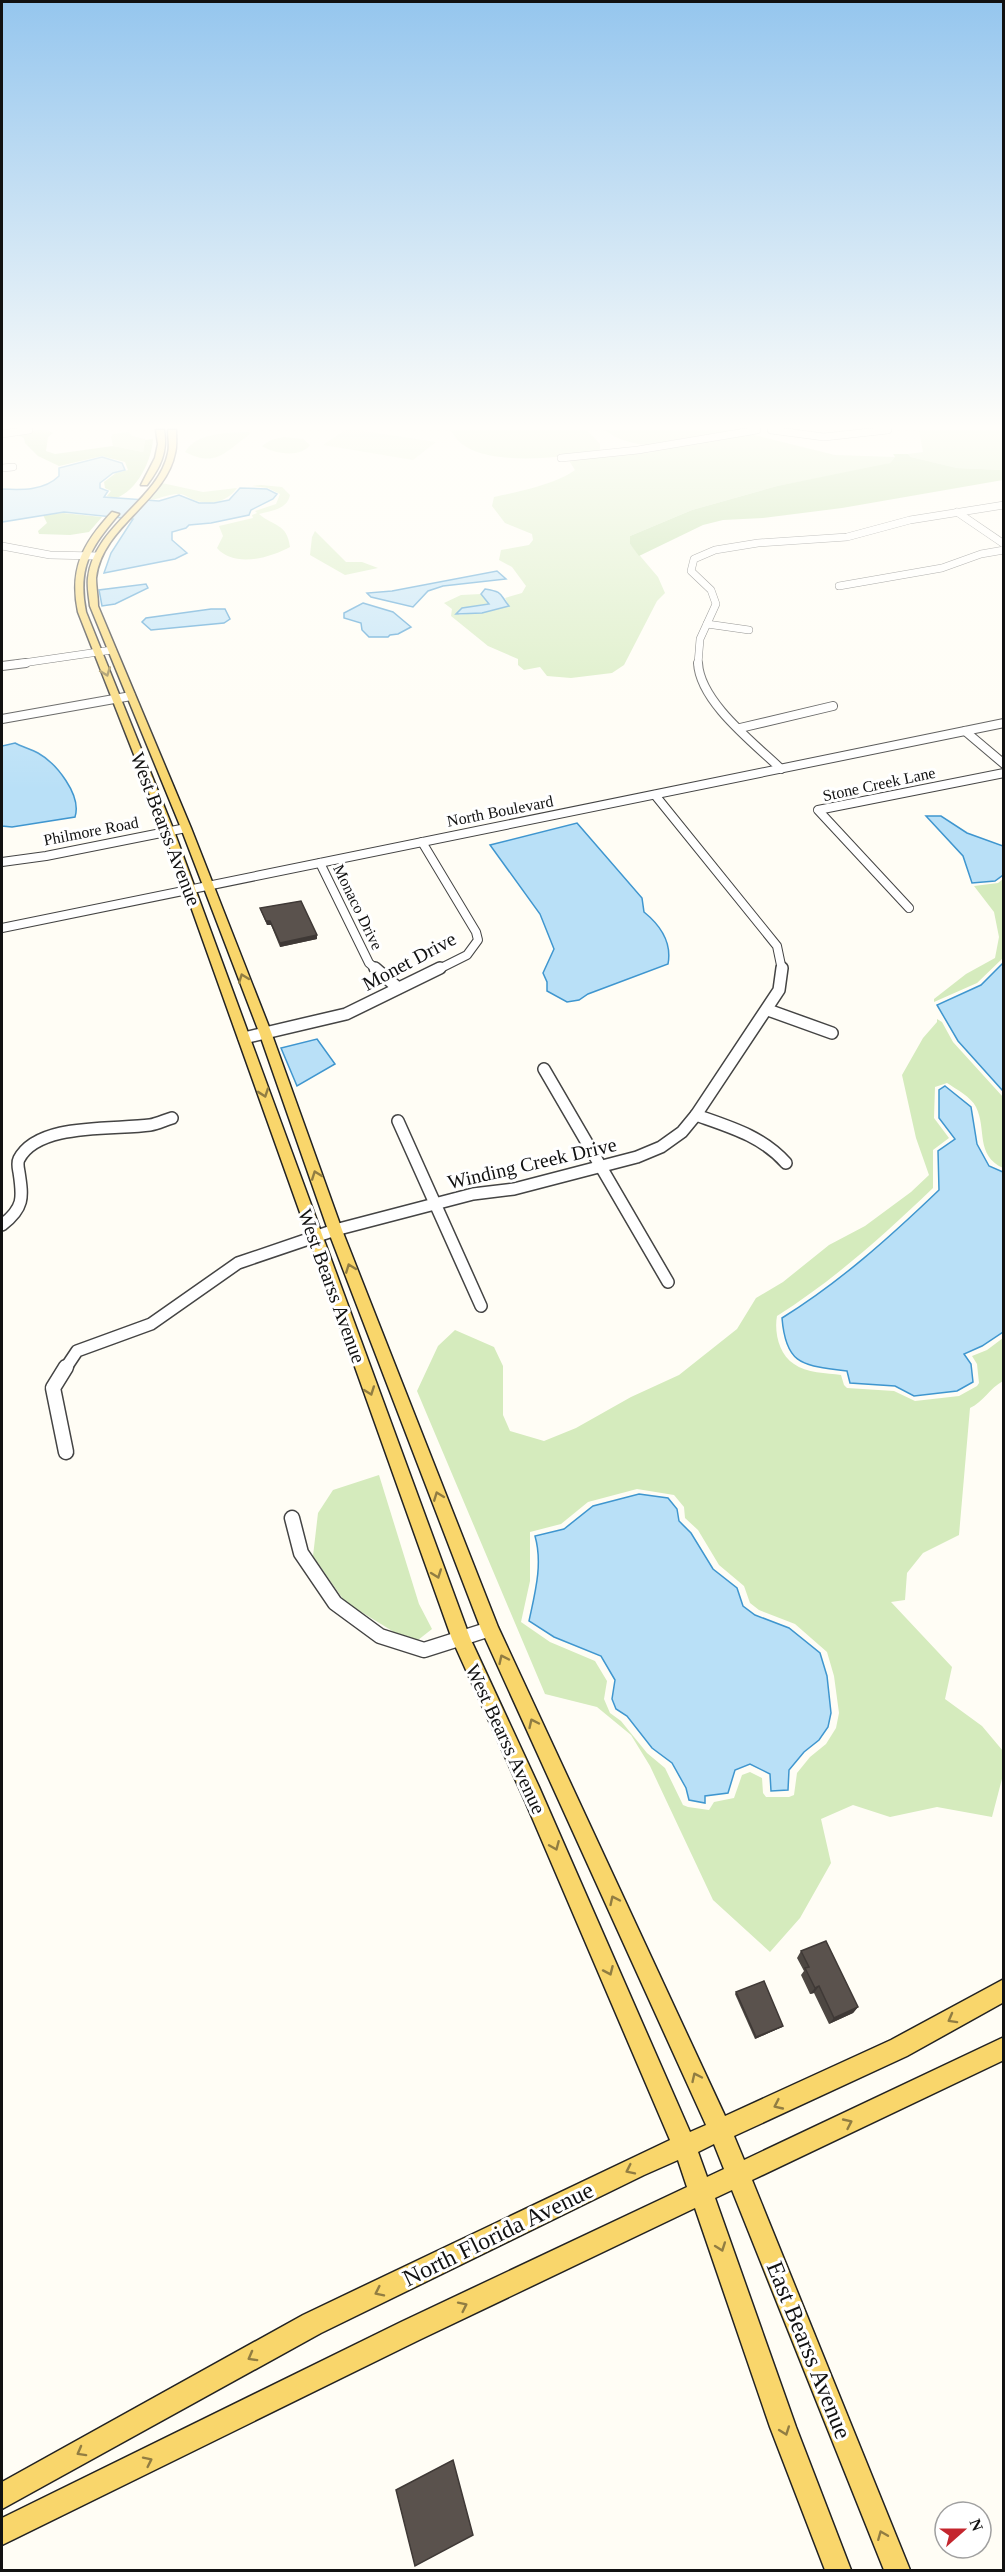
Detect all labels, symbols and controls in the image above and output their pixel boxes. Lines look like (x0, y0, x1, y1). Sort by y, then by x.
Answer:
one-way arrow (99, 666, 111, 677)
street label: West Bearss Avenue (127, 749, 205, 909)
street label: Stone Creek Lane (821, 764, 937, 804)
street label: North Boulevard (445, 792, 555, 830)
street label: Philmore Road (42, 813, 140, 849)
street label: Monaco Drive (330, 862, 386, 952)
street label: Monet Drive (358, 927, 460, 995)
one-way arrow (238, 973, 250, 984)
one-way arrow (256, 1088, 269, 1098)
street label: Winding Creek Drive (445, 1133, 619, 1194)
one-way arrow (310, 1170, 323, 1180)
street label: West Bearss Avenue (294, 1206, 370, 1366)
one-way arrow (345, 1263, 357, 1274)
one-way arrow (362, 1385, 375, 1395)
one-way arrow (433, 1491, 446, 1502)
one-way arrow (430, 1568, 442, 1579)
one-way arrow (499, 1654, 511, 1665)
street label: West Bearss Avenue (462, 1661, 550, 1817)
one-way arrow (528, 1718, 540, 1729)
one-way arrow (548, 1840, 560, 1851)
one-way arrow (610, 1895, 622, 1906)
one-way arrow (602, 1965, 614, 1976)
one-way arrow (948, 2011, 958, 2023)
one-way arrow (691, 2072, 703, 2083)
one-way arrow (773, 2098, 784, 2110)
one-way arrow (842, 2118, 853, 2130)
one-way arrow (626, 2162, 637, 2174)
street label: North Florida Avenue (398, 2177, 598, 2291)
one-way arrow (714, 2241, 727, 2252)
street label: East Bearss Avenue (762, 2258, 856, 2442)
one-way arrow (375, 2284, 386, 2296)
one-way arrow (456, 2301, 467, 2313)
one-way arrow (248, 2350, 258, 2362)
one-way arrow (777, 2425, 790, 2436)
one-way arrow (77, 2445, 87, 2456)
one-way arrow (142, 2456, 153, 2468)
north arrow (933, 2500, 993, 2560)
text: N (967, 2516, 987, 2534)
one-way arrow (877, 2530, 889, 2541)

